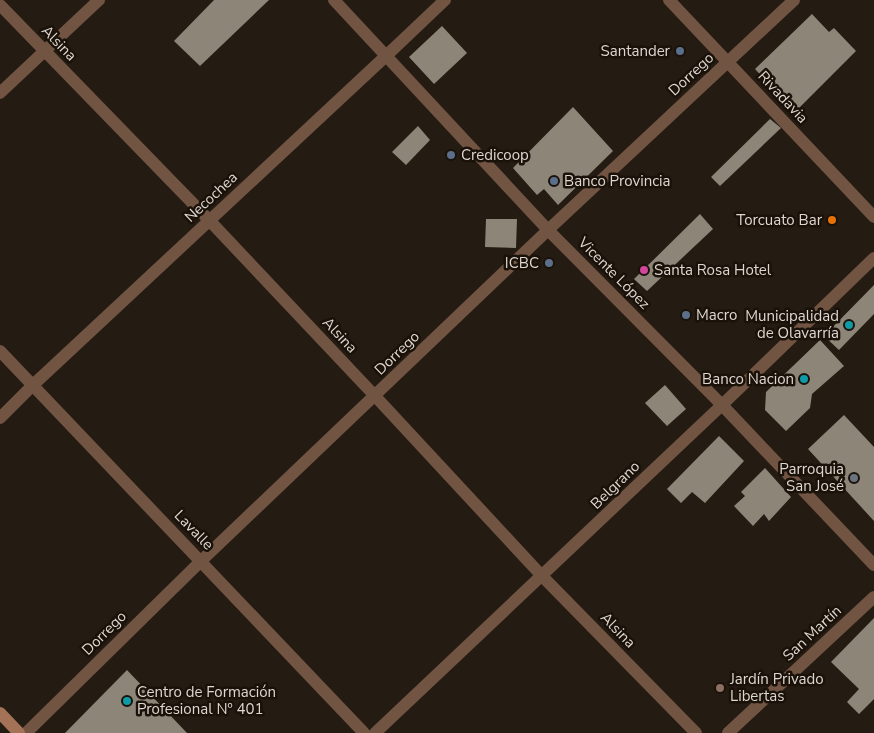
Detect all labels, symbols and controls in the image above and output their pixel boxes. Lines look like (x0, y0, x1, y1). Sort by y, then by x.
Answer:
street label: Alsina (37, 21, 81, 65)
place label: Santander (600, 41, 671, 61)
marker: Santander (674, 45, 686, 57)
street label: Dorrego (664, 48, 718, 100)
street label: Rivadavia (754, 66, 812, 128)
place label: Credicoop (461, 145, 529, 165)
marker: Credicoop (445, 149, 457, 161)
street label: Necochea (180, 167, 242, 227)
place label: Banco Provincia (564, 171, 671, 191)
marker: Banco Provincia (548, 175, 560, 187)
place label: Torcuato Bar (736, 210, 823, 230)
marker: Torcuato Bar (826, 214, 838, 226)
street label: Vicente López (573, 232, 654, 313)
place label: ICBC (505, 253, 539, 273)
marker: ICBC (543, 257, 555, 269)
place label: Santa Rosa Hotel (654, 260, 772, 280)
marker: Santa Rosa Hotel (638, 264, 650, 276)
place label: Macro (696, 305, 737, 325)
place label: Municipalidad de Olavarría (745, 306, 839, 343)
marker: Macro (680, 309, 692, 321)
street label: Alsina (318, 313, 362, 357)
marker: Municipalidad de Olavarría (843, 319, 855, 331)
street label: Dorrego (370, 327, 424, 379)
place label: Banco Nacion (702, 369, 794, 389)
marker: Banco Nacion (798, 373, 810, 385)
street label: Belgrano (586, 456, 644, 514)
place label: Parroquia San José (779, 459, 844, 496)
marker: Parroquia San José (848, 472, 860, 484)
street label: Lavalle (170, 506, 218, 554)
street label: San Martín (778, 601, 846, 665)
street label: Dorrego (77, 606, 131, 660)
street label: Alsina (596, 608, 640, 652)
place label: Jardín Privado Libertas (729, 669, 824, 706)
place label: Centro de Formación Profesional Nº 401 (137, 682, 276, 719)
marker: Jardín Privado Libertas (714, 682, 726, 694)
marker: Centro de Formación Profesional Nº 401 (121, 695, 133, 707)

